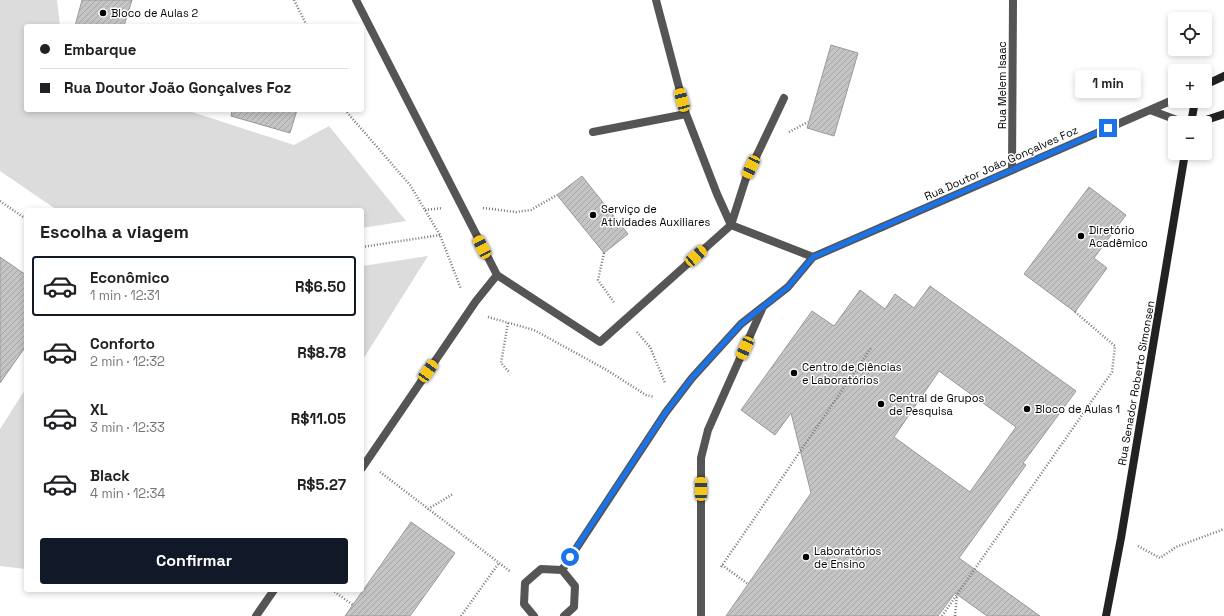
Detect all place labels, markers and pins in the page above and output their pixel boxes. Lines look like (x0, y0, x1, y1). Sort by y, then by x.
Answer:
place label: Bloco de Aulas 2 (111, 6, 199, 20)
marker: Bloco de Aulas 2 (98, 8, 108, 18)
place label: Serviço de Atividades Auxiliares (601, 202, 710, 229)
marker: Serviço de Atividades Auxiliares (588, 210, 598, 220)
place label: Diretório Acadêmico (1089, 223, 1148, 250)
marker: Diretório Acadêmico (1076, 231, 1086, 241)
place label: Centro de Ciências e Laboratórios (802, 360, 902, 387)
marker: Centro de Ciências e Laboratórios (789, 368, 799, 378)
place label: Central de Grupos de Pesquisa (889, 391, 984, 418)
marker: Central de Grupos de Pesquisa (876, 399, 886, 409)
place label: Bloco de Aulas 1 (1035, 402, 1120, 416)
marker: Bloco de Aulas 1 (1022, 404, 1032, 414)
place label: Laboratórios de Ensino (814, 544, 881, 571)
marker: Laboratórios de Ensino (801, 552, 811, 562)

